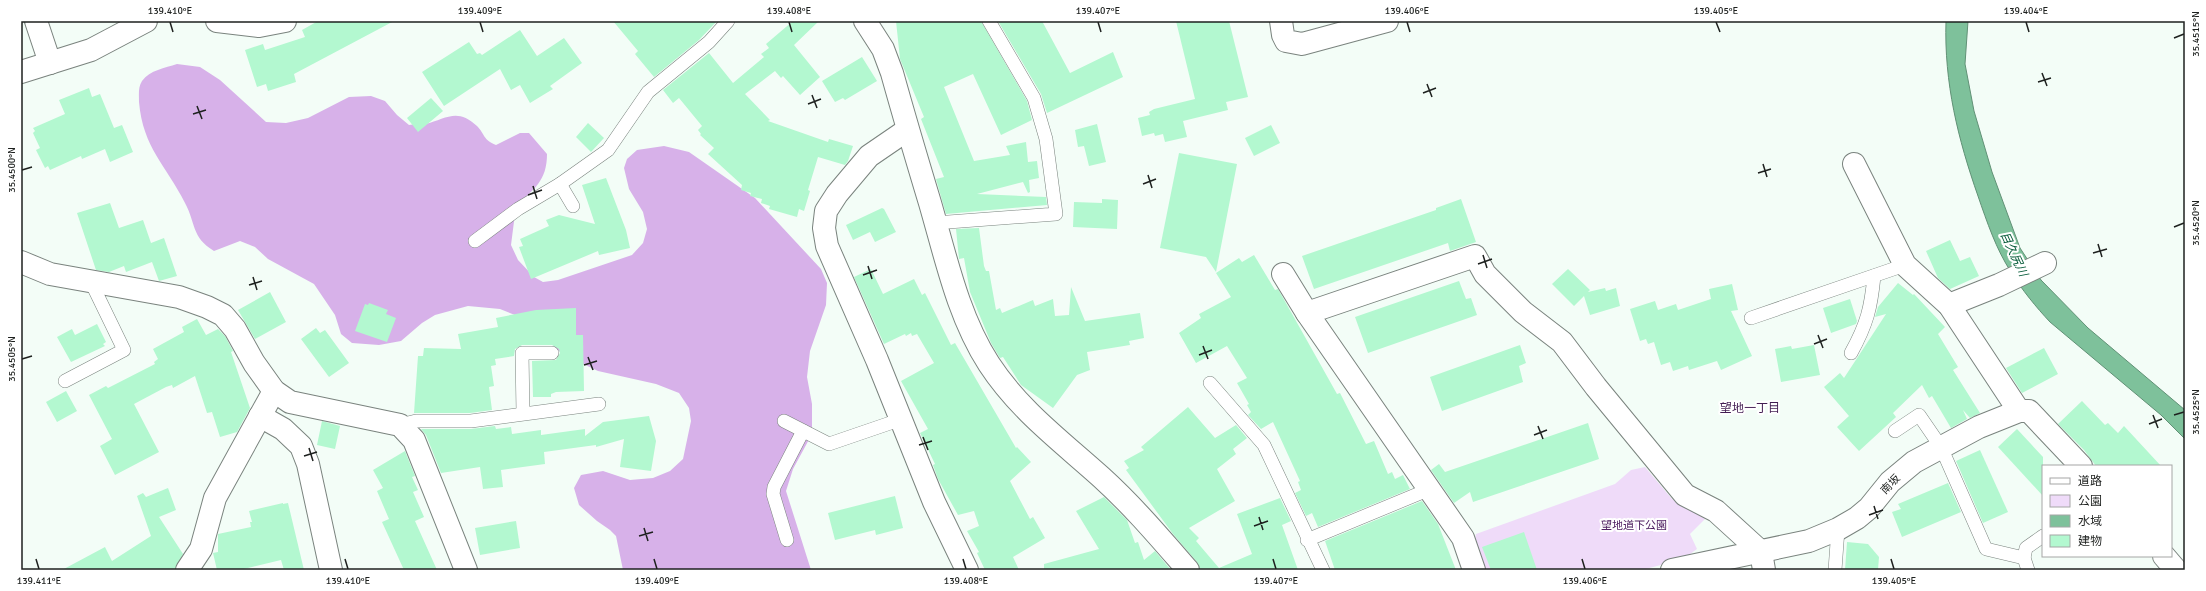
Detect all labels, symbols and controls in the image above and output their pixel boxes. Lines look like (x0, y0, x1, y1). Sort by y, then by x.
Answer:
text: 139.410°E (148, 5, 193, 17)
text: 139.409°E (458, 5, 503, 17)
text: 139.408°E (767, 5, 812, 17)
text: 139.407°E (1076, 5, 1121, 17)
text: 139.406°E (1385, 5, 1430, 17)
text: 139.405°E (1694, 5, 1739, 17)
text: 139.404°E (2004, 5, 2049, 17)
text: 35.4515°N (2190, 11, 2202, 57)
text: 35.4500°N (6, 147, 18, 193)
text: 35.4520°N (2190, 200, 2202, 246)
water label: 目久尻川 (1997, 229, 2031, 281)
text: 35.4505°N (6, 336, 18, 382)
text: 35.4525°N (2190, 389, 2202, 435)
district label: 望地一丁目 (1720, 401, 1780, 416)
legend (2042, 465, 2172, 557)
street label: 南坂 (1878, 472, 1903, 497)
text: 道路 (2078, 474, 2102, 489)
text: 公園 (2078, 494, 2102, 509)
text: 水域 (2078, 514, 2102, 529)
park label: 望地道下公園 (1601, 519, 1667, 532)
text: 建物 (2078, 534, 2102, 549)
text: 139.411°E (17, 575, 62, 587)
text: 139.410°E (326, 575, 371, 587)
text: 139.409°E (635, 575, 680, 587)
text: 139.408°E (944, 575, 989, 587)
text: 139.407°E (1254, 575, 1299, 587)
text: 139.406°E (1563, 575, 1608, 587)
text: 139.405°E (1872, 575, 1917, 587)

